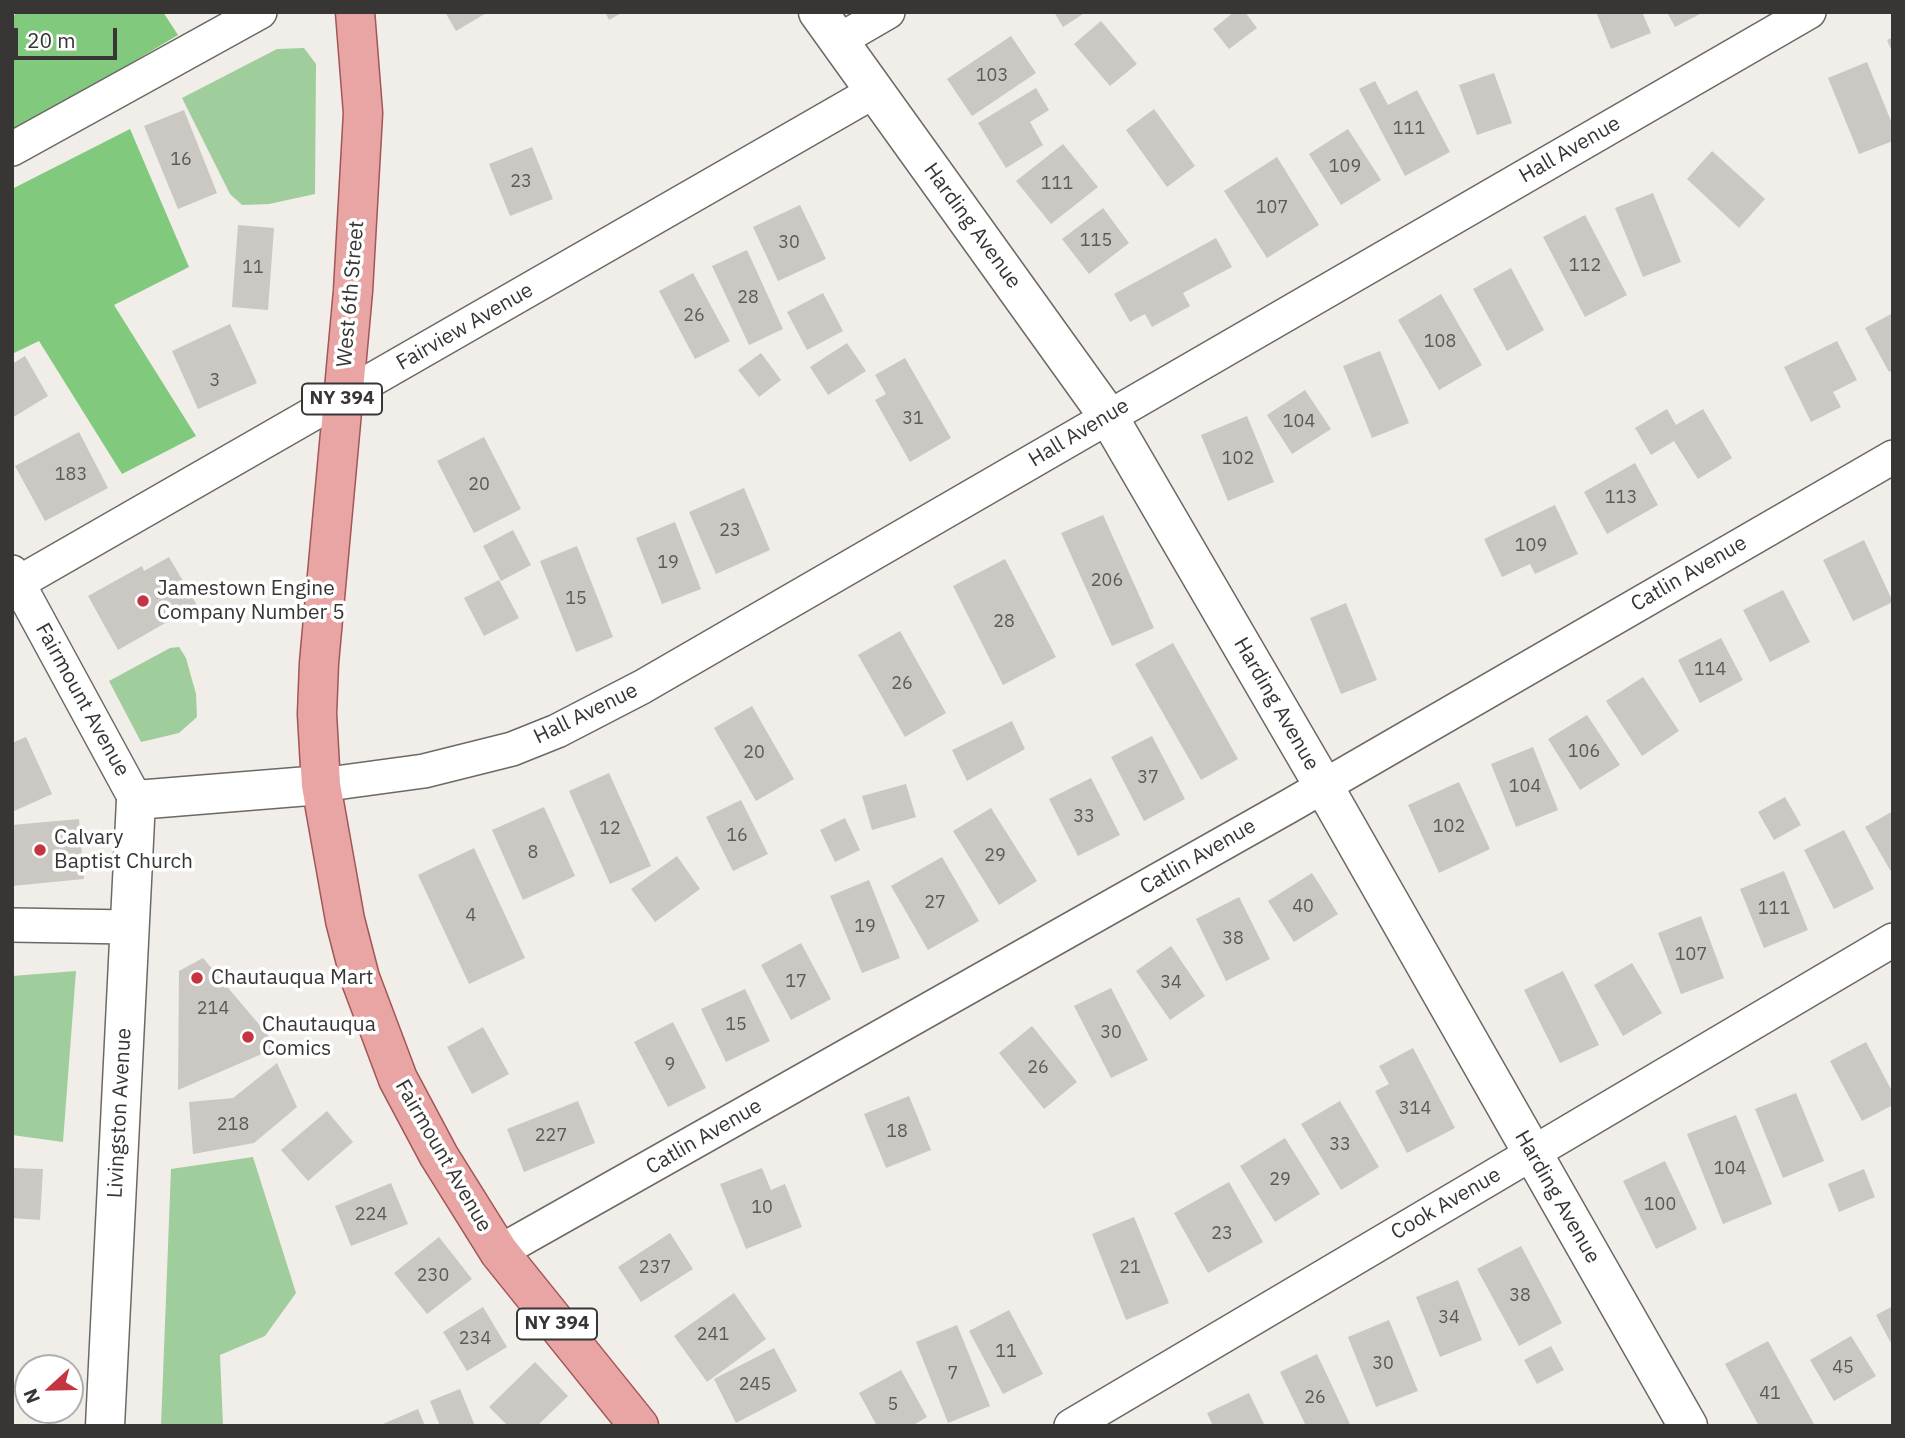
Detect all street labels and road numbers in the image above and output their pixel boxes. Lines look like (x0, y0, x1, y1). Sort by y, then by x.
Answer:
street label: Hall Avenue (1515, 111, 1625, 189)
street label: Harding Avenue (918, 158, 1026, 294)
street label: West 6th Street (332, 220, 370, 368)
street label: Fairview Avenue (392, 278, 538, 376)
road number: NY 394 (302, 384, 382, 414)
street label: Hall Avenue (1024, 393, 1134, 473)
street label: Catlin Avenue (1627, 531, 1751, 617)
street label: Fairmount Avenue (29, 619, 135, 781)
street label: Harding Avenue (1228, 633, 1324, 775)
street label: Hall Avenue (530, 678, 642, 750)
street label: Catlin Avenue (1136, 814, 1260, 900)
street label: Livingston Avenue (103, 1027, 137, 1199)
street label: Fairmount Avenue (389, 1075, 497, 1237)
street label: Catlin Avenue (642, 1094, 766, 1180)
street label: Harding Avenue (1509, 1126, 1605, 1268)
street label: Cook Avenue (1387, 1162, 1505, 1246)
road number: NY 394 (517, 1308, 597, 1340)

